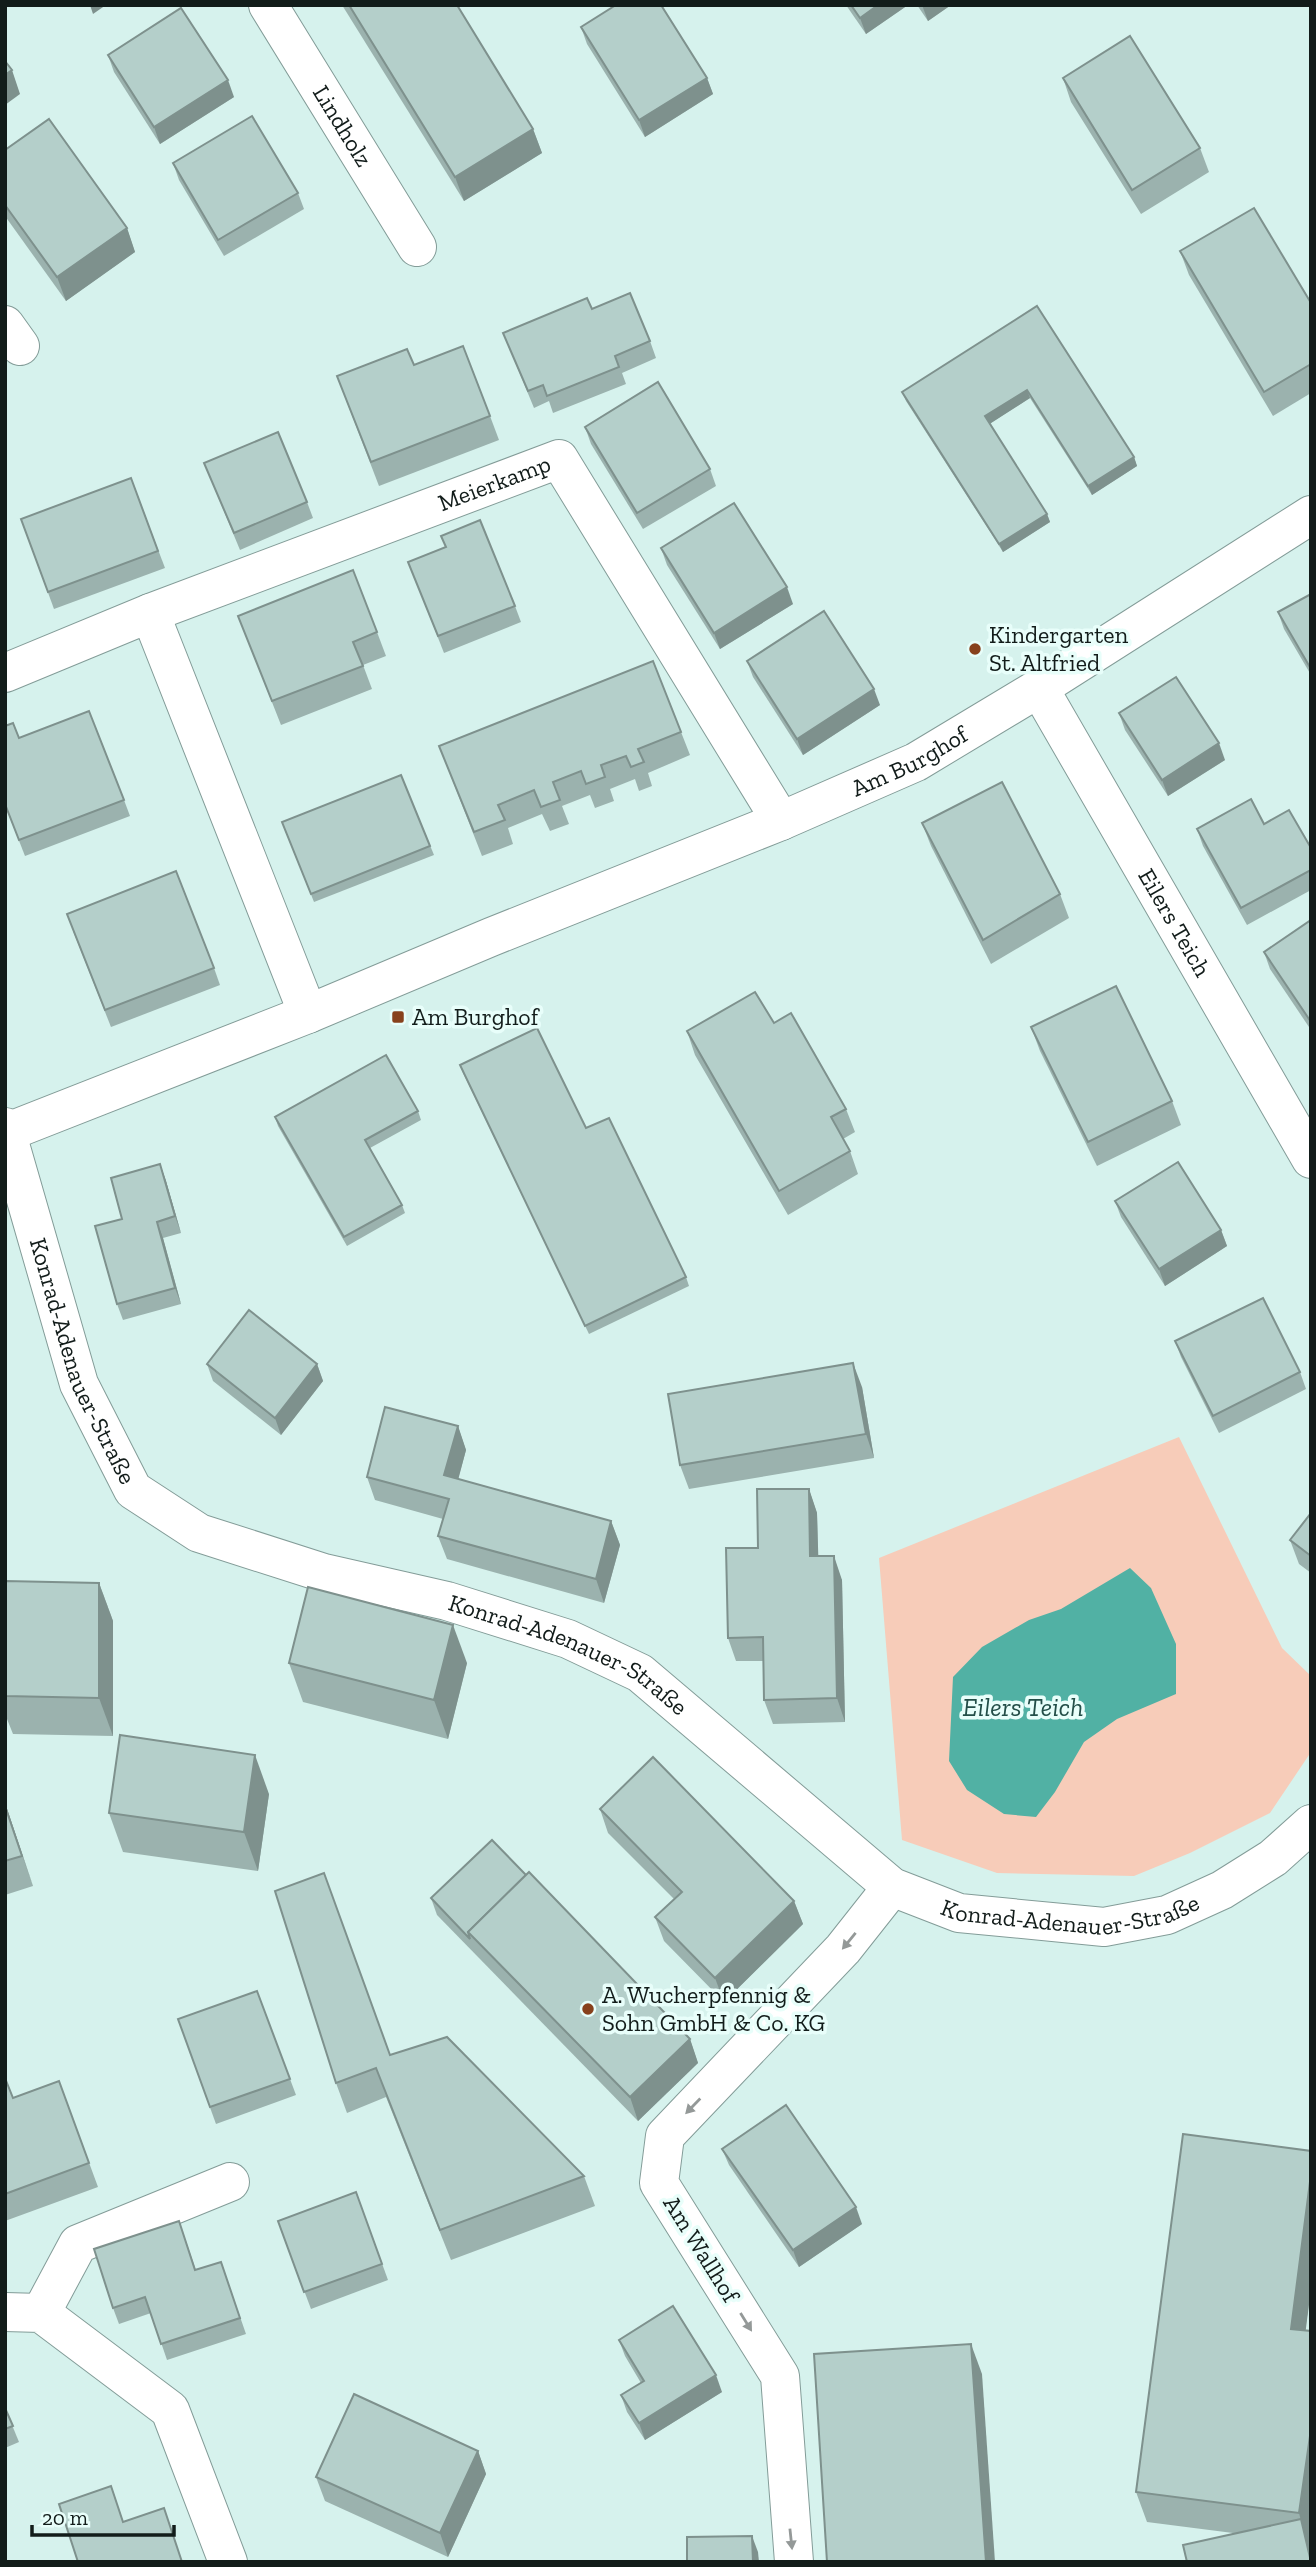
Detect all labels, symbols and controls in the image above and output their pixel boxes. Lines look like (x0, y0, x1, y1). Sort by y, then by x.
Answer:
street label: Lindholz (307, 80, 379, 172)
street label: Meierkamp (434, 449, 554, 517)
place label: Kindergarten St. Altfried (989, 620, 1128, 677)
marker: Kindergarten St. Altfried (967, 641, 983, 657)
street label: Am Burghof (847, 718, 974, 802)
street label: Eilers Teich (1132, 863, 1218, 982)
place label: Am Burghof (412, 1002, 541, 1031)
marker: Am Burghof (390, 1009, 406, 1025)
street label: Konrad-Adenauer-Straße (24, 1234, 143, 1489)
street label: Konrad-Adenauer-Straße (445, 1587, 694, 1721)
water label: Eilers Teich (963, 1691, 1083, 1723)
street label: Konrad-Adenauer-Straße (937, 1887, 1203, 1941)
one-way arrow (842, 1931, 857, 1949)
place label: A. Wucherpfennig & Sohn GmbH & Co. KG (602, 1980, 825, 2037)
marker: A. Wucherpfennig & Sohn GmbH & Co. KG (580, 2001, 596, 2017)
one-way arrow (686, 2097, 702, 2114)
street label: Am Wallhof (657, 2190, 747, 2309)
one-way arrow (740, 2312, 753, 2331)
scale bar (32, 2494, 173, 2538)
text: 20 m (42, 2505, 88, 2530)
one-way arrow (786, 2528, 797, 2550)

